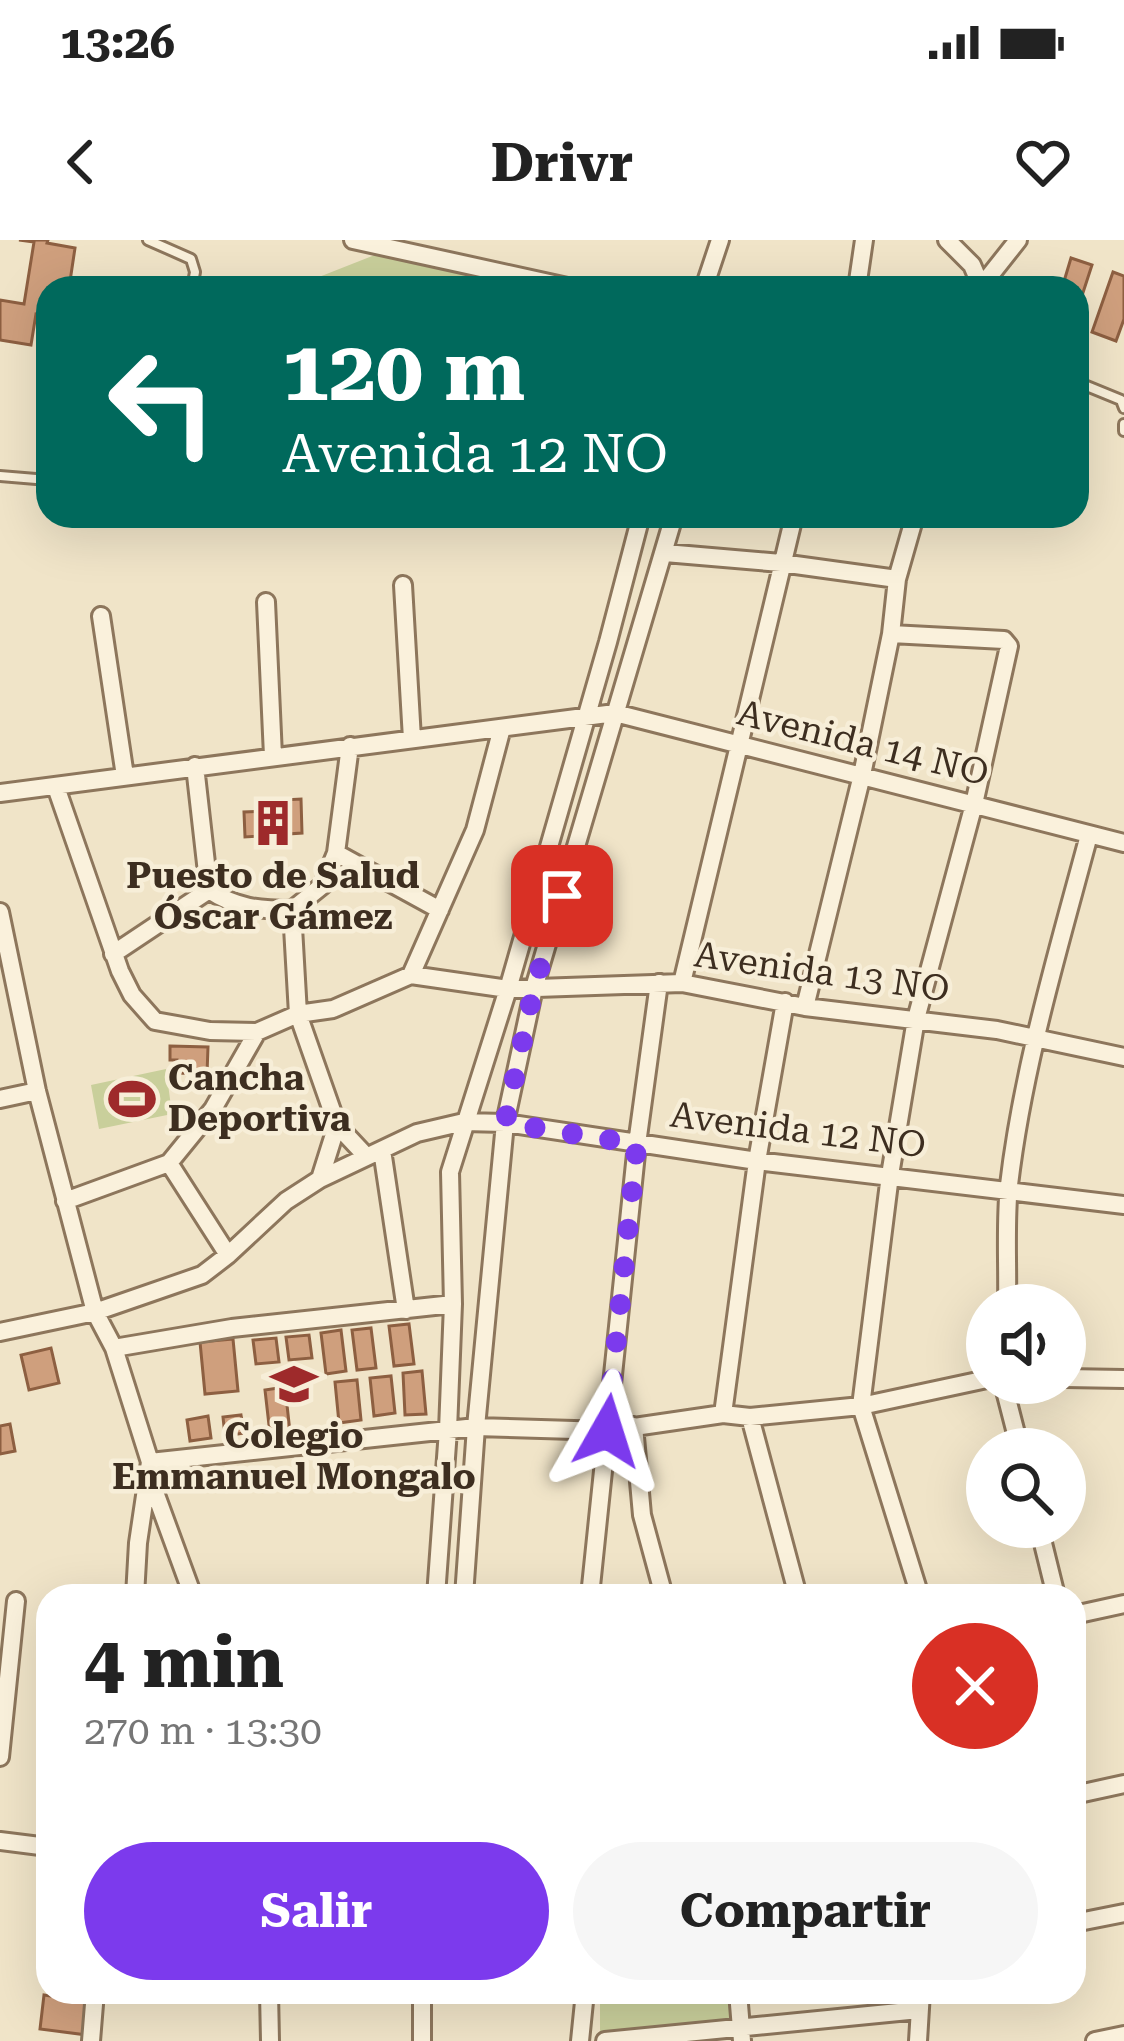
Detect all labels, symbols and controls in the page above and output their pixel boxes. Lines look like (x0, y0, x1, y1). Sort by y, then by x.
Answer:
text: 13:26 (60, 16, 175, 69)
icon: back (48, 129, 114, 195)
icon: heart (1010, 129, 1076, 195)
text: Drivr (491, 131, 633, 194)
text: 120 m (282, 322, 525, 420)
icon: left (84, 324, 240, 480)
text: Avenida 12 NO (282, 422, 668, 485)
street label: Avenida 14 NO (733, 692, 993, 794)
building icon: Puesto de Salud Óscar Gámez (248, 798, 298, 848)
pin (511, 845, 613, 947)
place label: Puesto de Salud Óscar Gámez (126, 855, 420, 938)
icon: arrive (529, 863, 595, 929)
street label: Avenida 13 NO (692, 933, 952, 1011)
place label: Cancha Deportiva (168, 1057, 351, 1140)
sports icon: Cancha Deportiva (107, 1074, 157, 1124)
street label: Avenida 12 NO (668, 1093, 928, 1167)
map controls (966, 1284, 1086, 1548)
button: sound (966, 1284, 1086, 1404)
school or university icon: Colegio Emmanuel Mongalo (269, 1359, 319, 1409)
position arrow (544, 1368, 670, 1494)
place label: Colegio Emmanuel Mongalo (112, 1415, 476, 1498)
button: search (966, 1428, 1086, 1548)
text: 4 min (84, 1620, 284, 1705)
button: close (912, 1623, 1038, 1749)
text: 270 m · 13:30 (84, 1708, 322, 1754)
button: Salir (84, 1842, 549, 1980)
button: Compartir (573, 1842, 1038, 1980)

